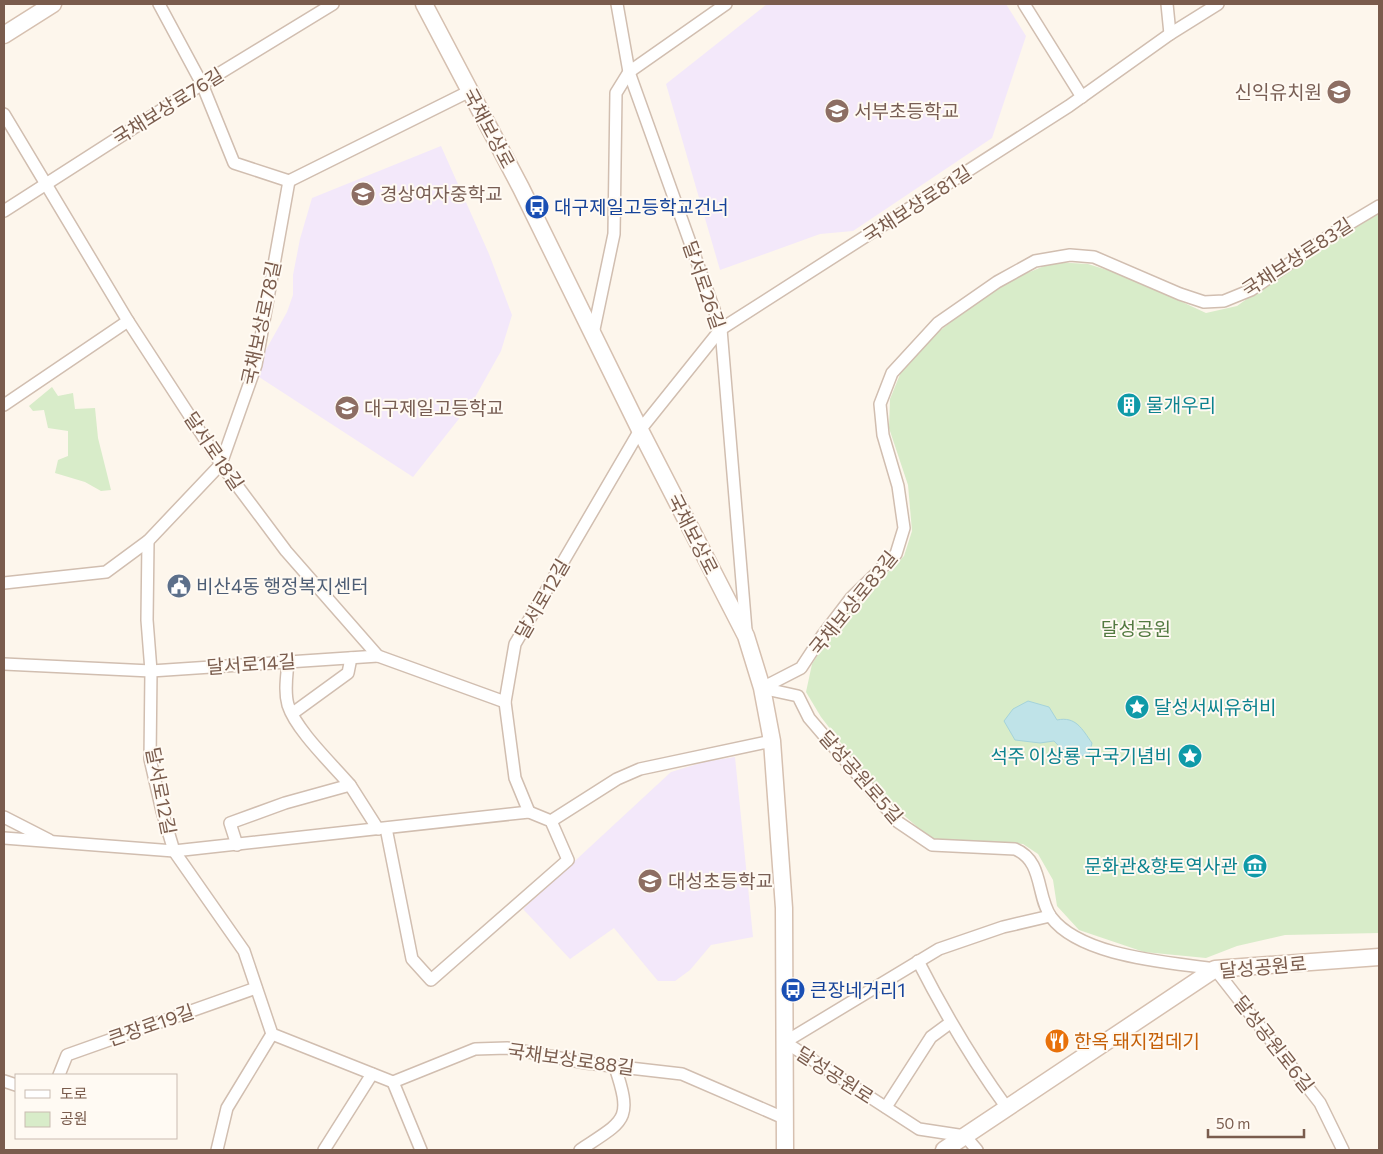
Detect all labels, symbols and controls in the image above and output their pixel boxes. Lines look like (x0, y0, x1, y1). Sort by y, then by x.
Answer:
street label: 국채보상로76길 (108, 62, 227, 149)
school or university icon: 신익유치원 (1326, 79, 1352, 105)
place label: 신익유치원 (1235, 80, 1322, 103)
street label: 국채보상로 (459, 84, 520, 172)
school or university icon: 서부초등학교 (824, 98, 850, 124)
place label: 서부초등학교 (854, 99, 959, 122)
street label: 국채보상로81길 (858, 160, 975, 247)
school or university icon: 경상여자중학교 (350, 181, 376, 207)
place label: 경상여자중학교 (380, 182, 502, 205)
bus stop icon: 대구제일고등학교건너 (524, 194, 550, 220)
place label: 대구제일고등학교건너 (554, 195, 729, 218)
street label: 국채보상로83길 (1237, 212, 1356, 301)
street label: 달서로26길 (679, 238, 730, 332)
street label: 국채보상로78길 (236, 259, 285, 387)
building icon: 물개우리 (1116, 392, 1142, 418)
place label: 물개우리 (1146, 393, 1216, 416)
school or university icon: 대구제일고등학교 (334, 395, 360, 421)
place label: 대구제일고등학교 (364, 396, 504, 419)
street label: 달서로18길 (180, 407, 249, 494)
street label: 국채보상로 (663, 490, 724, 578)
street label: 국채보상로83길 (804, 546, 902, 659)
street label: 달서로12길 (509, 555, 574, 643)
public building icon: 비산4동 행정복지센터 (166, 573, 192, 599)
place label: 비산4동 행정복지센터 (196, 574, 368, 597)
park label: 달성공원 (1101, 617, 1171, 640)
street label: 달서로14길 (206, 649, 296, 678)
place icon: 달성서씨유허비 (1124, 694, 1150, 720)
place label: 달성서씨유허비 (1154, 695, 1276, 718)
street label: 달성공원로5길 (815, 725, 908, 828)
place icon: 석주 이상룡 구국기념비 (1177, 743, 1203, 769)
place label: 석주 이상룡 구국기념비 (990, 744, 1172, 767)
street label: 달서로12길 (142, 745, 181, 837)
museum icon: 문화관&향토역사관 (1242, 853, 1268, 879)
place label: 문화관&향토역사관 (1084, 854, 1238, 877)
school or university icon: 대성초등학교 (637, 868, 663, 894)
place label: 대성초등학교 (668, 869, 773, 892)
street label: 달성공원로 (1218, 951, 1307, 982)
bus stop icon: 큰장네거리1 (780, 977, 806, 1003)
place label: 큰장네거리1 (810, 978, 906, 1001)
street label: 달성공원로6길 (1229, 991, 1319, 1097)
street label: 큰장로19길 (105, 999, 197, 1050)
restaurant icon: 한옥 돼지껍데기 (1044, 1028, 1070, 1054)
place label: 한옥 돼지껍데기 (1074, 1029, 1200, 1052)
street label: 국채보상로88길 (506, 1038, 636, 1079)
street label: 달성공원로 (792, 1041, 878, 1108)
legend (15, 1074, 178, 1139)
text: 도로 (60, 1084, 88, 1102)
scale bar (1208, 1106, 1304, 1138)
text: 공원 (60, 1109, 88, 1127)
text: 50 m (1216, 1114, 1250, 1132)

